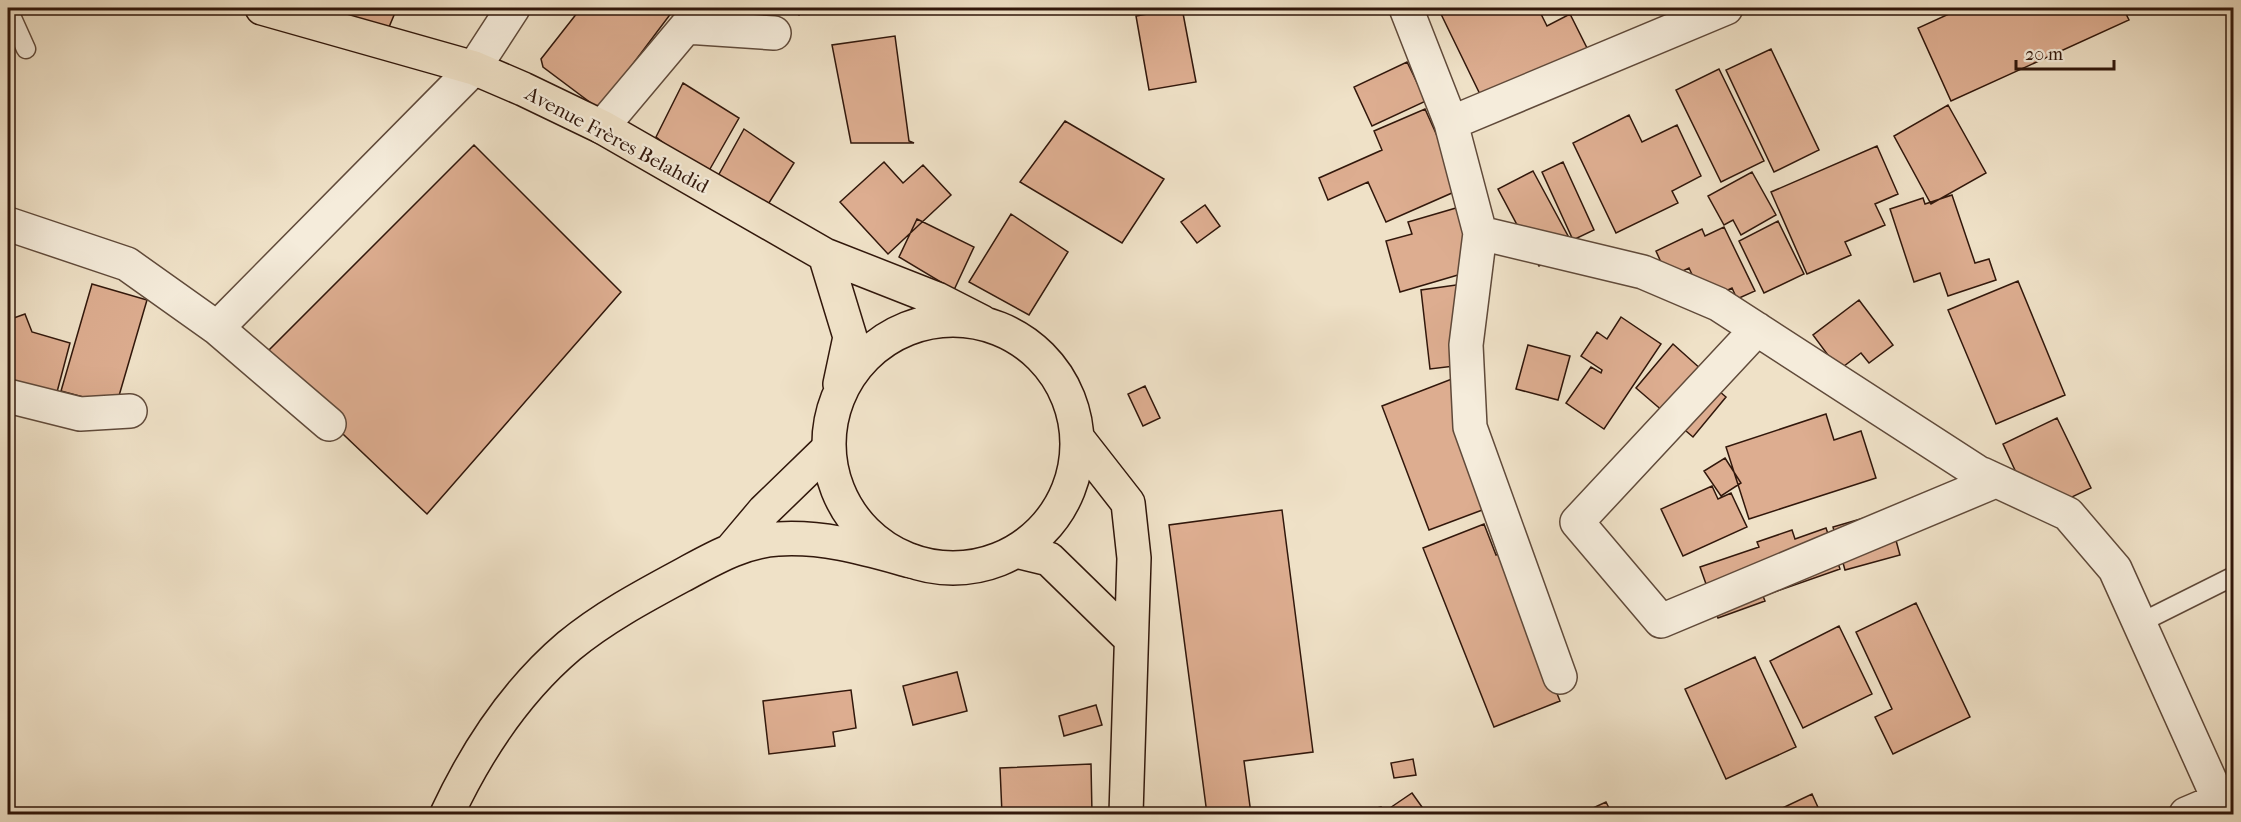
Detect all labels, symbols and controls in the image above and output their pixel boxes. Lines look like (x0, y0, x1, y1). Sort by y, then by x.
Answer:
scale bar (2016, 33, 2114, 71)
text: 20 m (2025, 44, 2063, 65)
street label: Avenue Frères Belahdid (521, 81, 713, 199)

